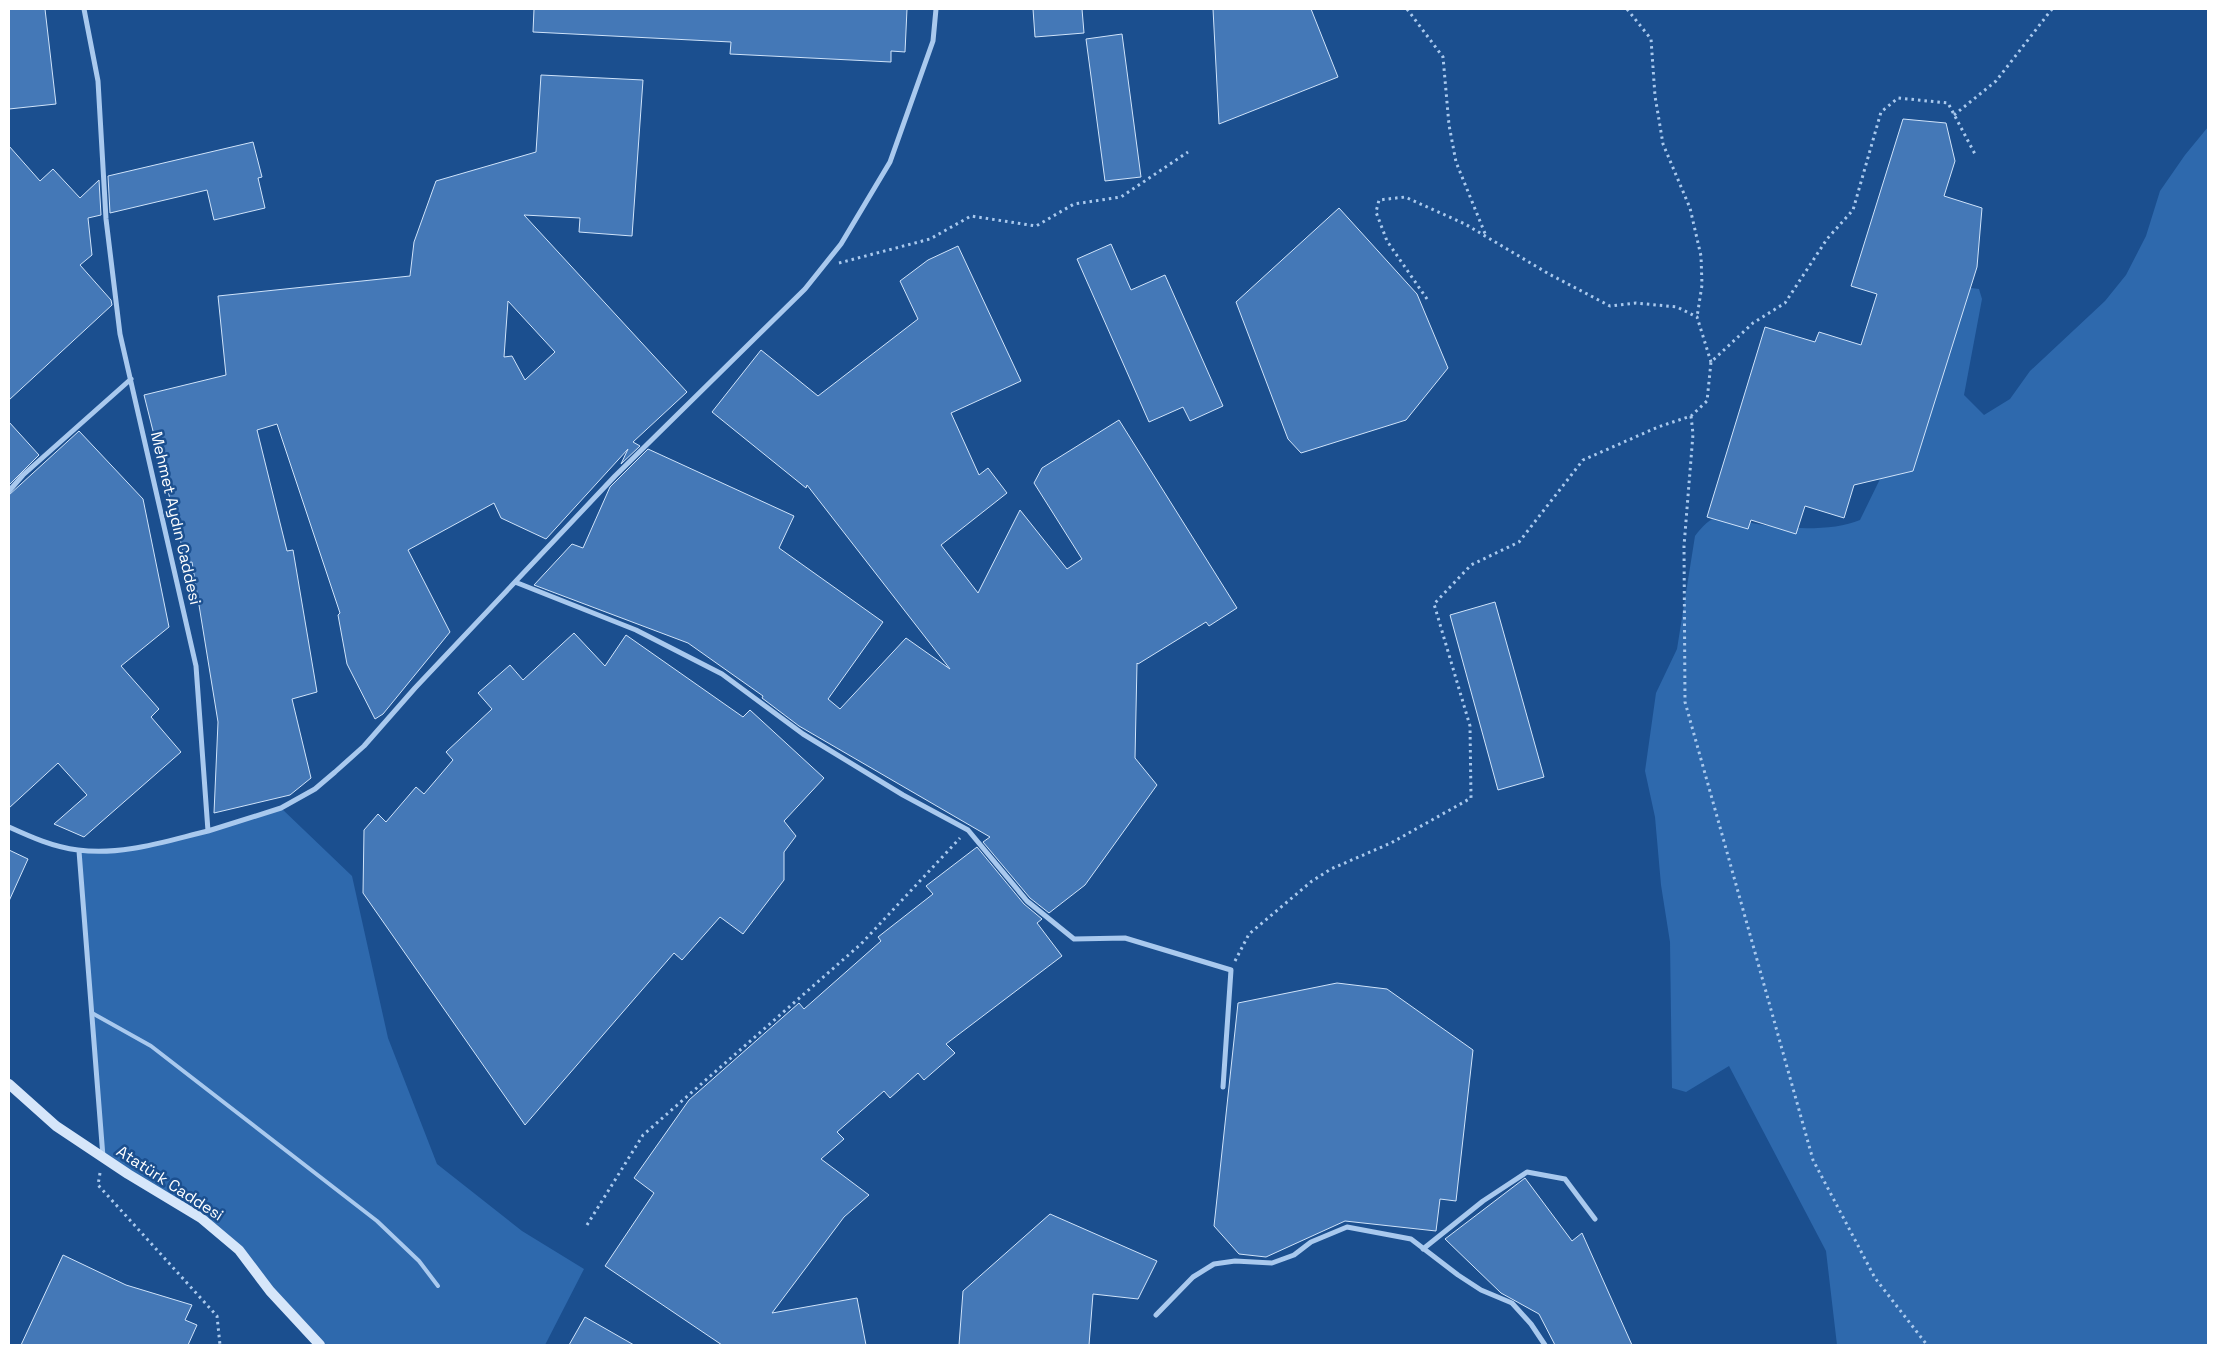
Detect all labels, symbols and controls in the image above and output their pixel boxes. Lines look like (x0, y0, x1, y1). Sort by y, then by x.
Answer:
street label: Mehmet Aydın Caddesi (146, 429, 206, 607)
street label: Atatürk Caddesi (113, 1141, 227, 1225)

